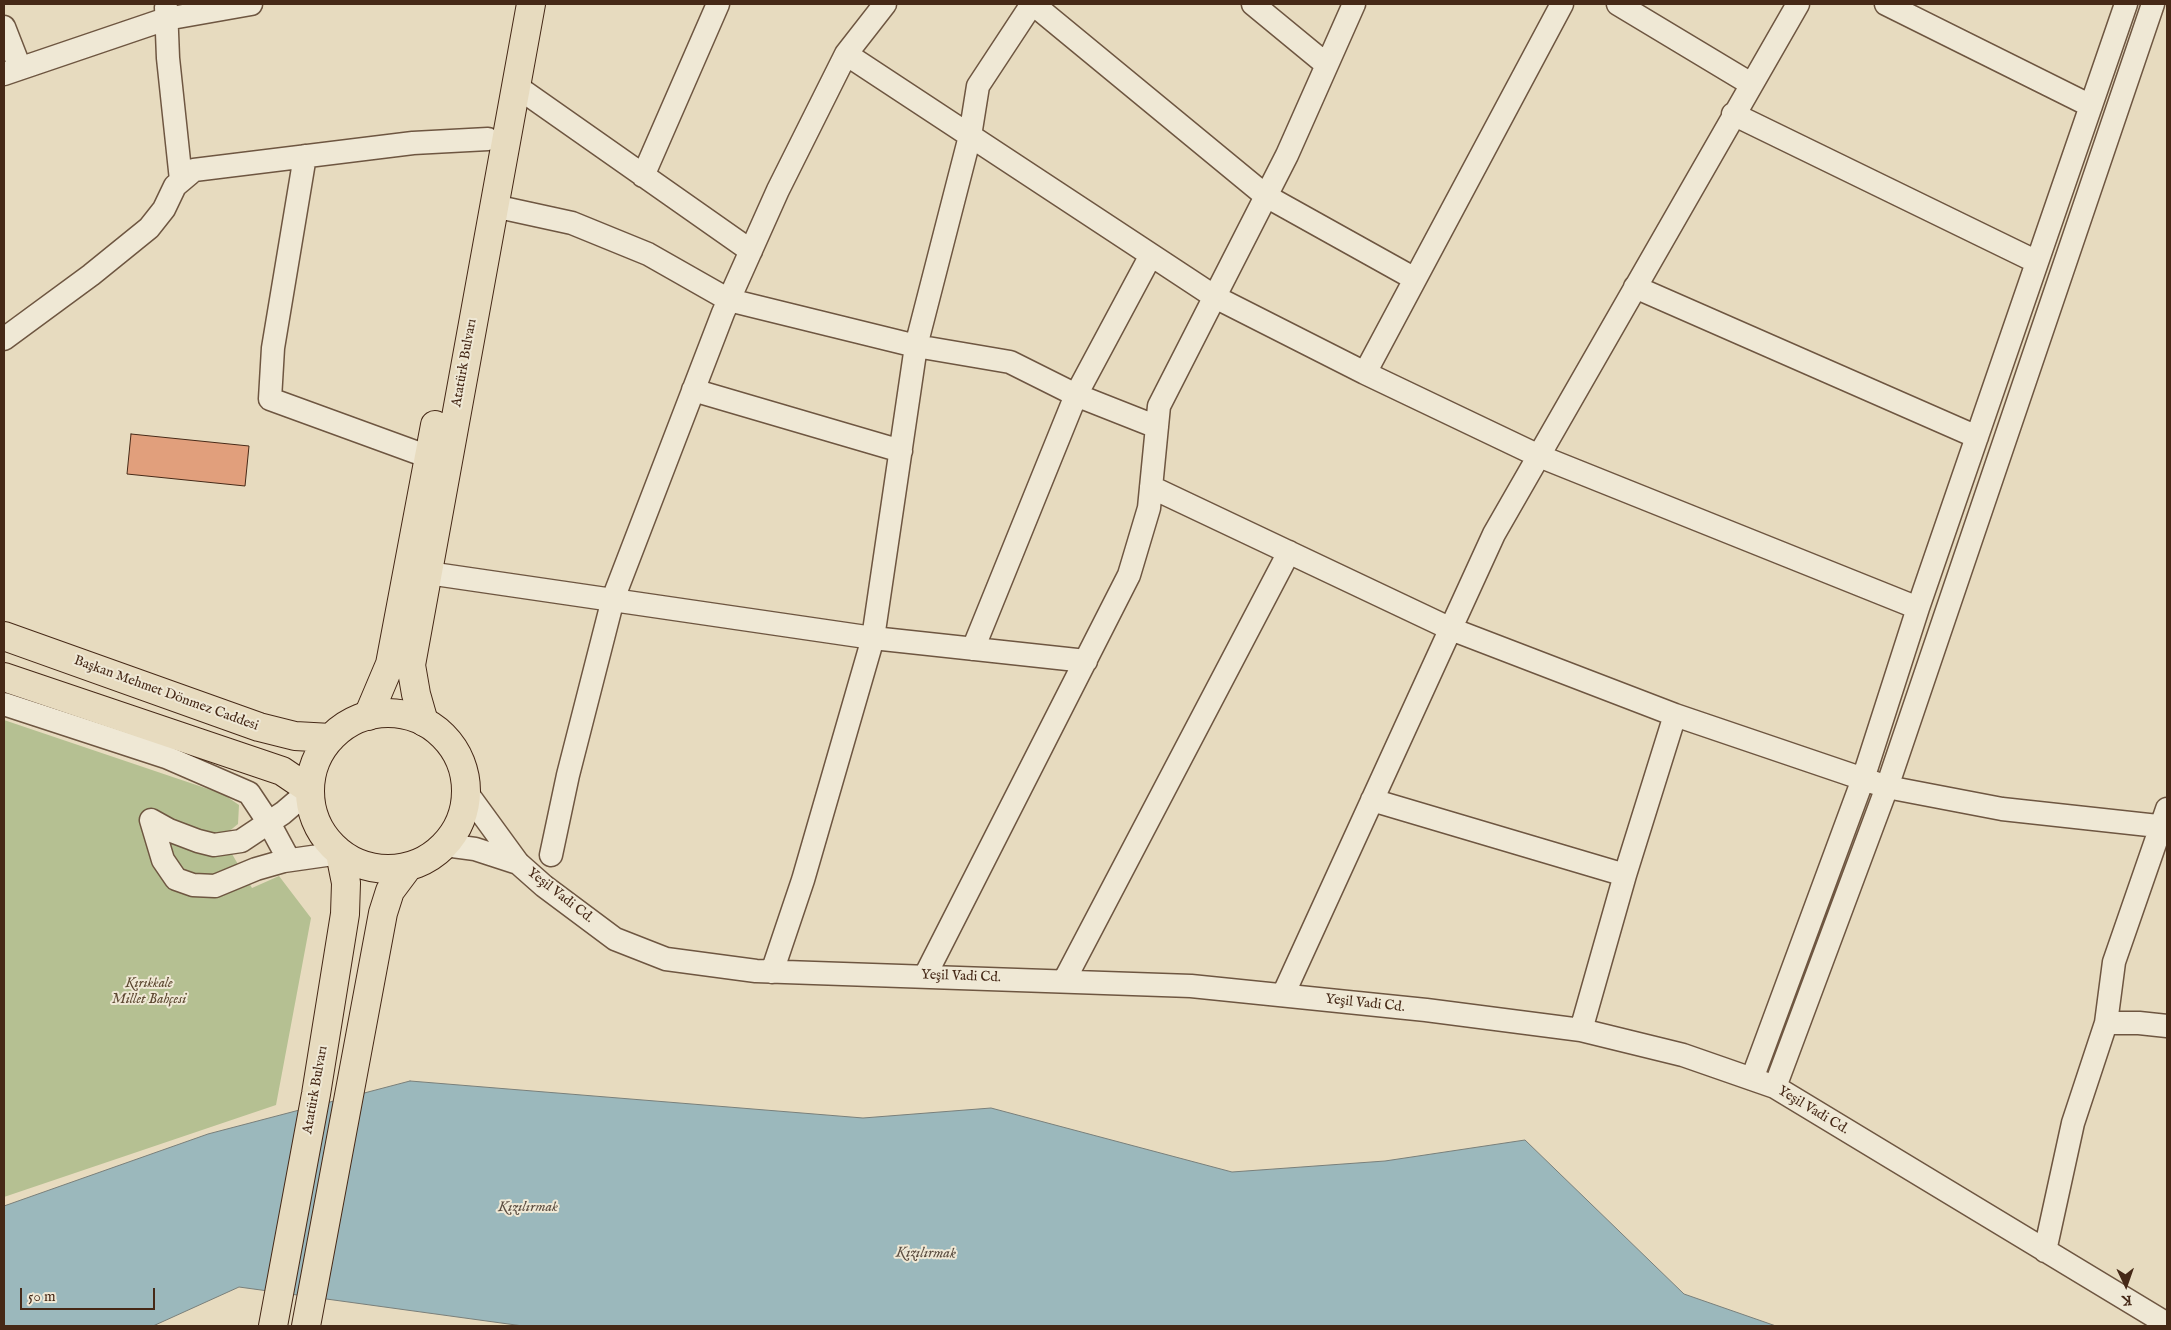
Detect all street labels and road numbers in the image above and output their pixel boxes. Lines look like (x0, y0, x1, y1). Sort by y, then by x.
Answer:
street label: Atatürk Bulvarı (449, 318, 481, 408)
street label: Başkan Mehmet Dönmez Caddesi (71, 653, 261, 735)
street label: Yeşil Vadi Cd. (523, 865, 597, 927)
street label: Yeşil Vadi Cd. (921, 967, 1001, 987)
street label: Yeşil Vadi Cd. (1324, 991, 1406, 1017)
street label: Atatürk Bulvarı (300, 1045, 332, 1135)
street label: Yeşil Vadi Cd. (1774, 1083, 1852, 1139)

